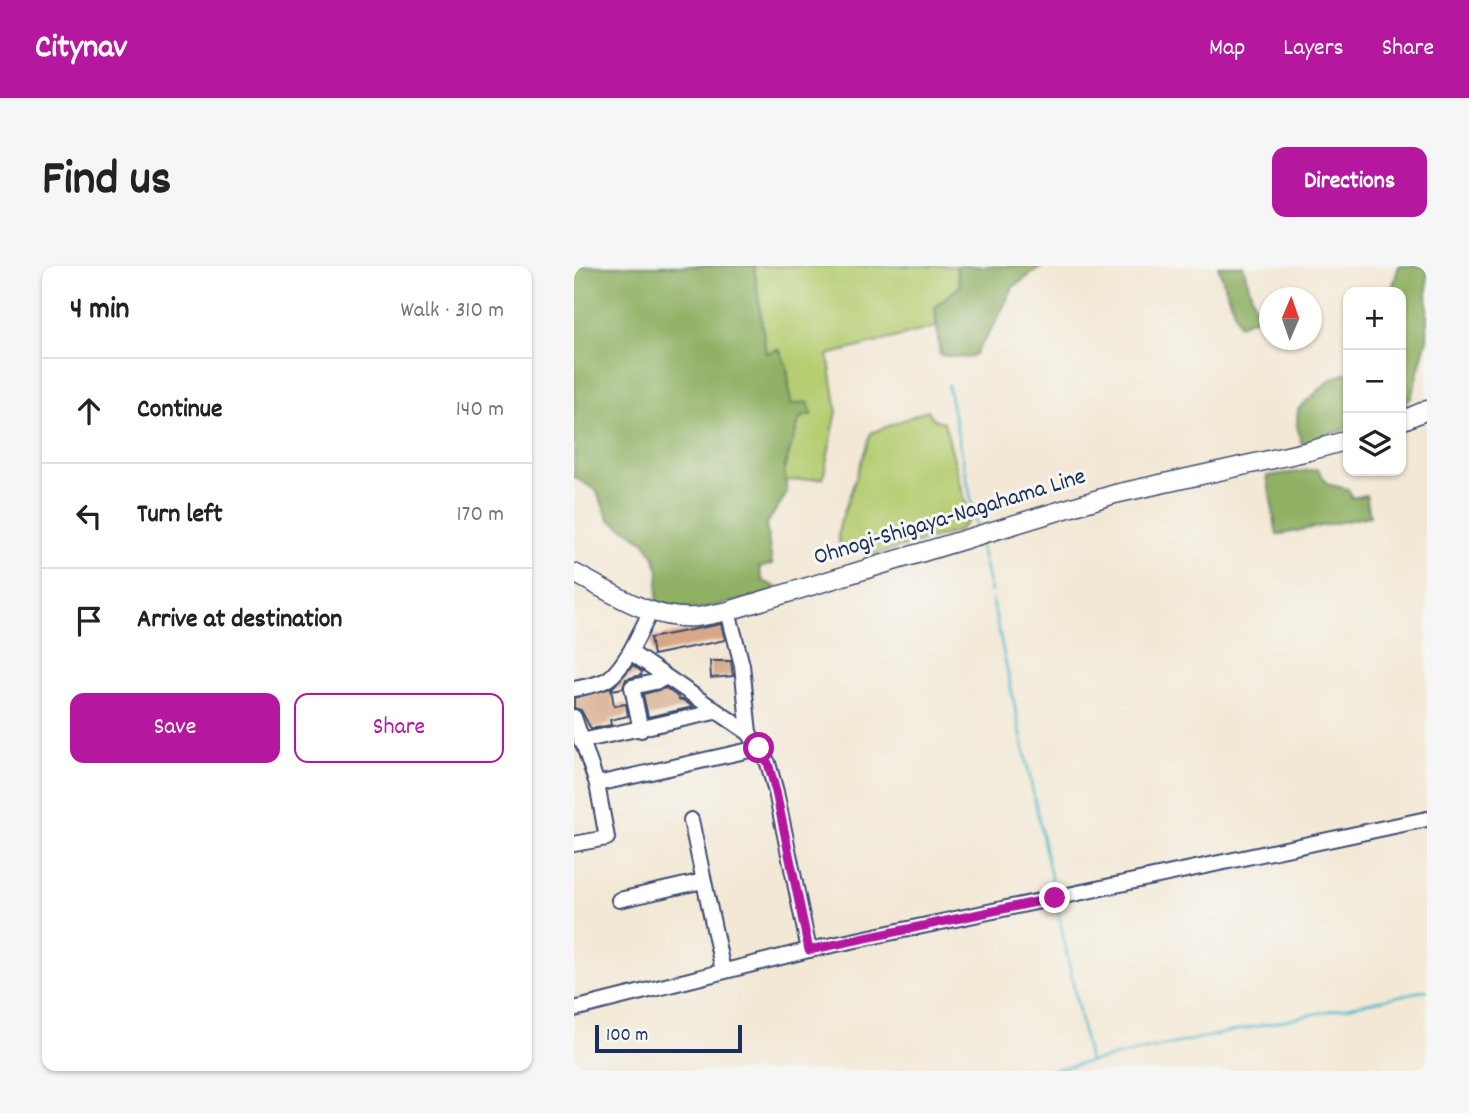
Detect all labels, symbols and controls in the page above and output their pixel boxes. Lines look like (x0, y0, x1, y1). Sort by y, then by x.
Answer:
text: Citynav (35, 26, 127, 73)
text: Map (1209, 32, 1245, 66)
text: Layers (1283, 32, 1344, 66)
text: Share (1382, 32, 1434, 66)
text: Find us (42, 147, 171, 217)
button: Directions (1272, 147, 1427, 217)
north arrow (1259, 287, 1322, 350)
map controls (1343, 287, 1406, 476)
button: + (1343, 287, 1406, 350)
text: 4 min (70, 290, 129, 333)
text: Walk · 310 m (400, 295, 504, 328)
button: − (1343, 350, 1406, 413)
icon: ahead (70, 392, 108, 430)
text: Continue (137, 392, 222, 429)
text: 140 m (456, 394, 504, 427)
button: layers (1343, 413, 1406, 476)
street label: Ohnogi-Shigaya-Nagahama Line (810, 460, 1090, 576)
icon: left (70, 497, 108, 535)
text: Turn left (137, 497, 223, 534)
text: 170 m (457, 499, 504, 532)
icon: arrive (70, 602, 108, 640)
text: Arrive at destination (137, 602, 342, 639)
button: Save (70, 693, 280, 763)
button: Share (294, 693, 504, 763)
route start (743, 732, 774, 763)
route end (1039, 882, 1070, 913)
scale bar (595, 1022, 742, 1054)
text: 100 m (606, 1023, 648, 1050)

